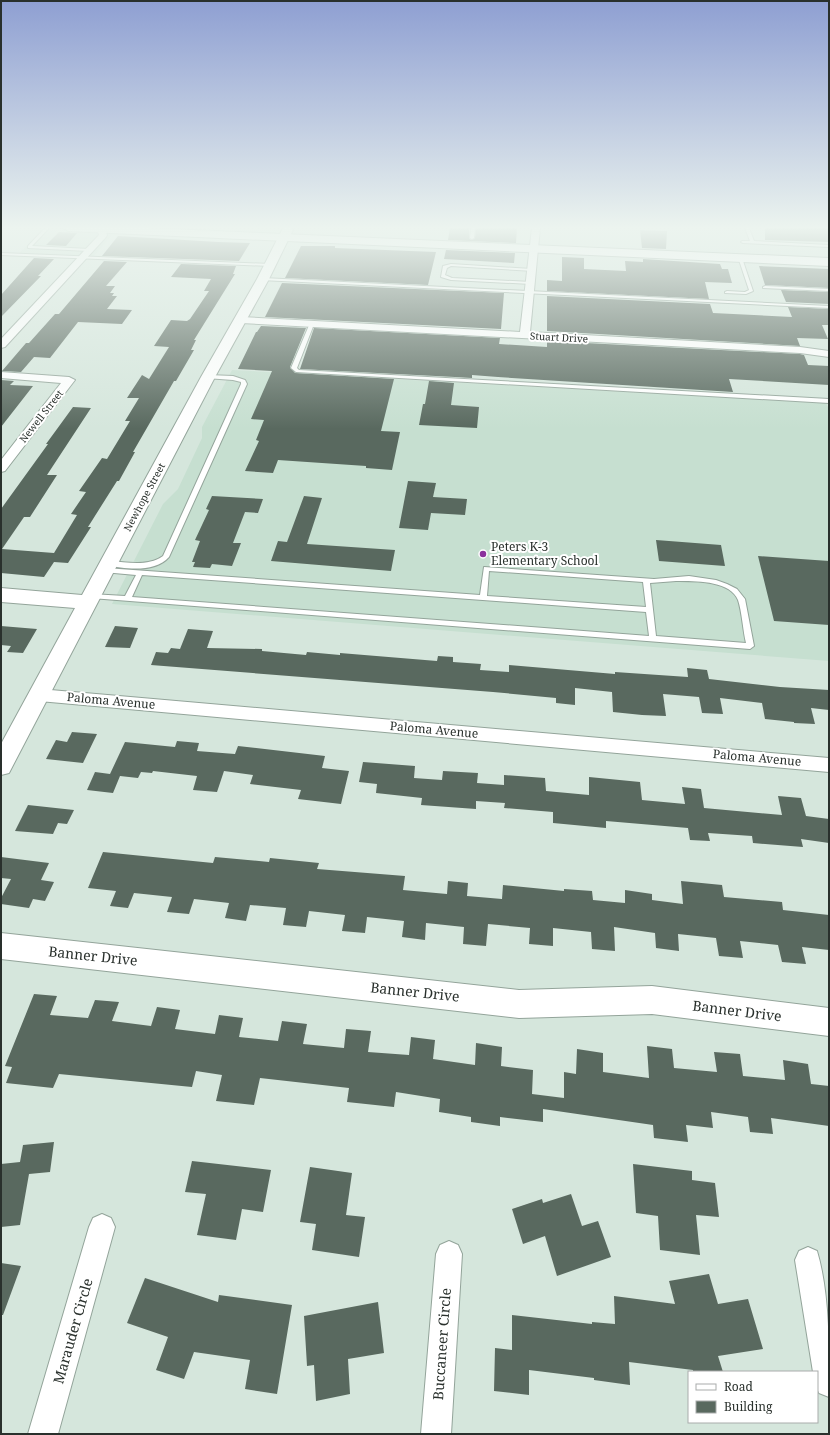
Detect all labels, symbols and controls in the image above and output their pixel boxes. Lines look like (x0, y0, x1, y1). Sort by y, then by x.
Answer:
street label: Stuart Drive (530, 328, 588, 346)
street label: Newell Street (16, 386, 66, 445)
street label: Newhope Street (120, 460, 168, 534)
place label: Peters K-3 Elementary School (491, 538, 599, 569)
marker: Peters K-3 Elementary School (478, 549, 488, 559)
street label: Paloma Avenue (66, 688, 156, 713)
street label: Paloma Avenue (389, 717, 479, 742)
street label: Paloma Avenue (712, 745, 802, 770)
street label: Banner Drive (47, 941, 139, 970)
street label: Banner Drive (369, 977, 461, 1006)
street label: Banner Drive (691, 996, 783, 1025)
street label: Marauder Circle (48, 1276, 97, 1386)
street label: Buccaneer Circle (428, 1287, 455, 1401)
legend (688, 1371, 818, 1423)
text: Road (724, 1378, 754, 1395)
text: Building (724, 1398, 773, 1415)

